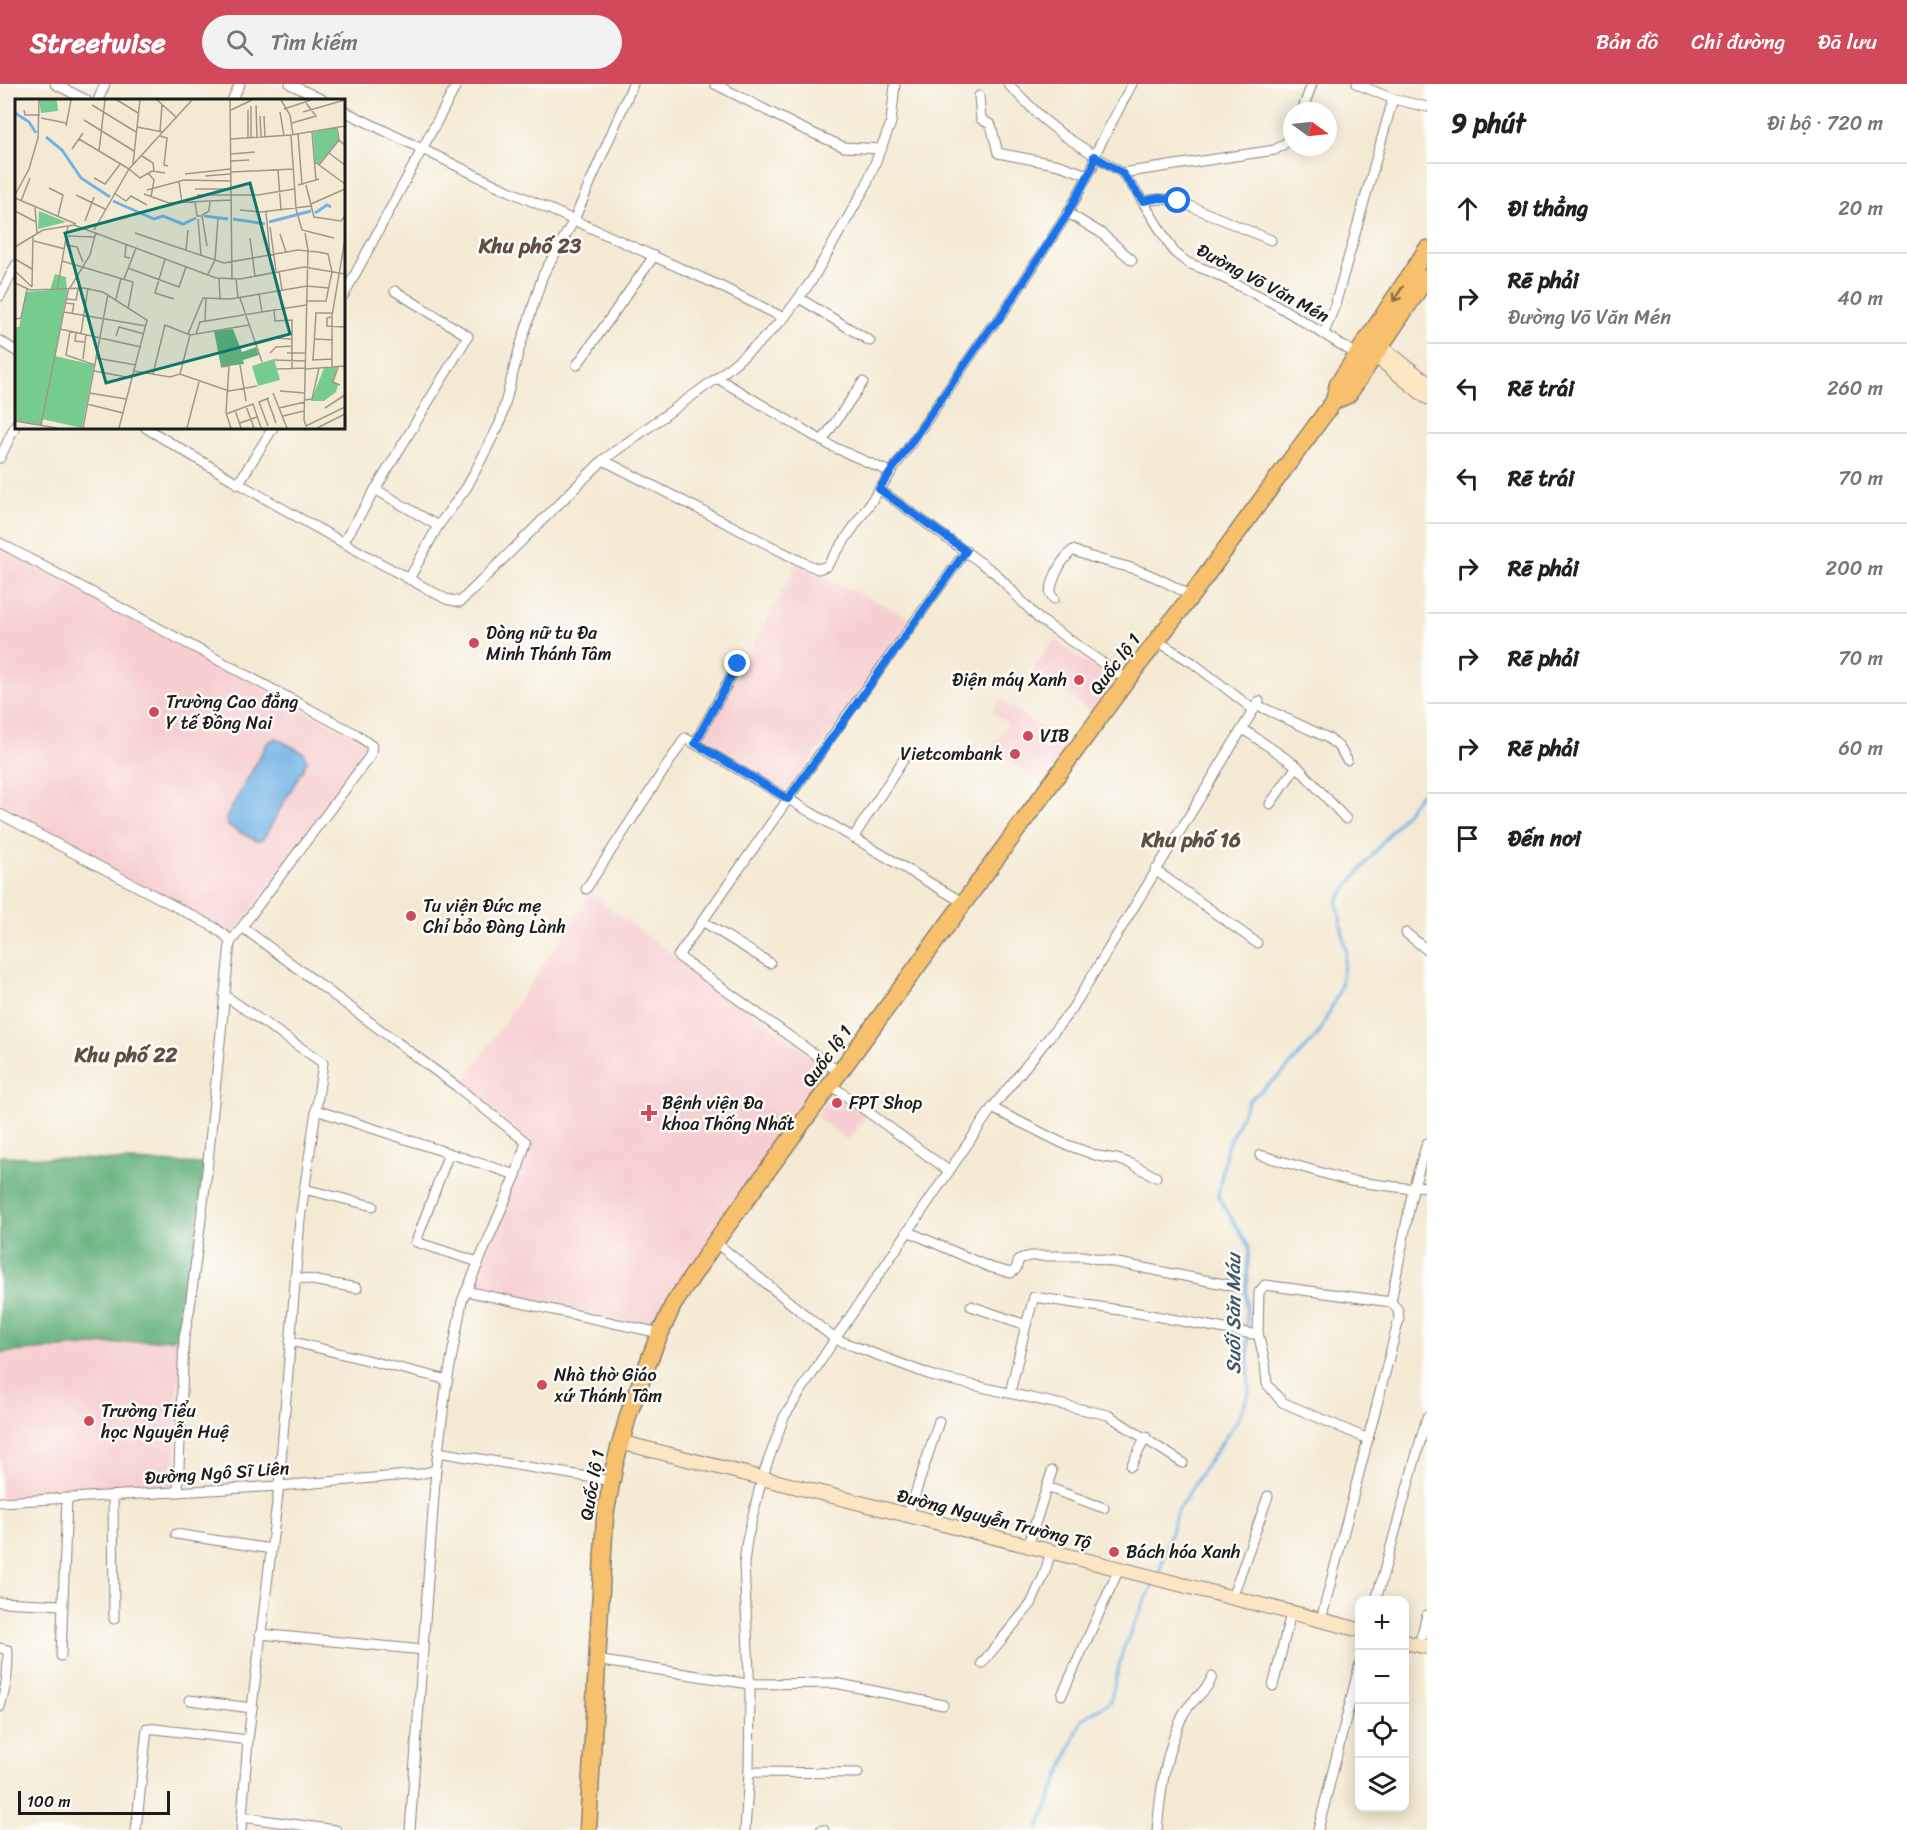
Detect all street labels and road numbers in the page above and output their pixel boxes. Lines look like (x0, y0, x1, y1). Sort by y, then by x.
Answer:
street label: Đường Võ Văn Mén (1191, 234, 1336, 332)
street label: Quốc lộ 1 (1081, 626, 1149, 702)
street label: Quốc lộ 1 (793, 1018, 861, 1094)
street label: Quốc lộ 1 (570, 1447, 614, 1523)
street label: Đường Ngô Sĩ Liên (144, 1452, 291, 1494)
street label: Đường Nguyễn Trường Tộ (894, 1479, 1095, 1559)

